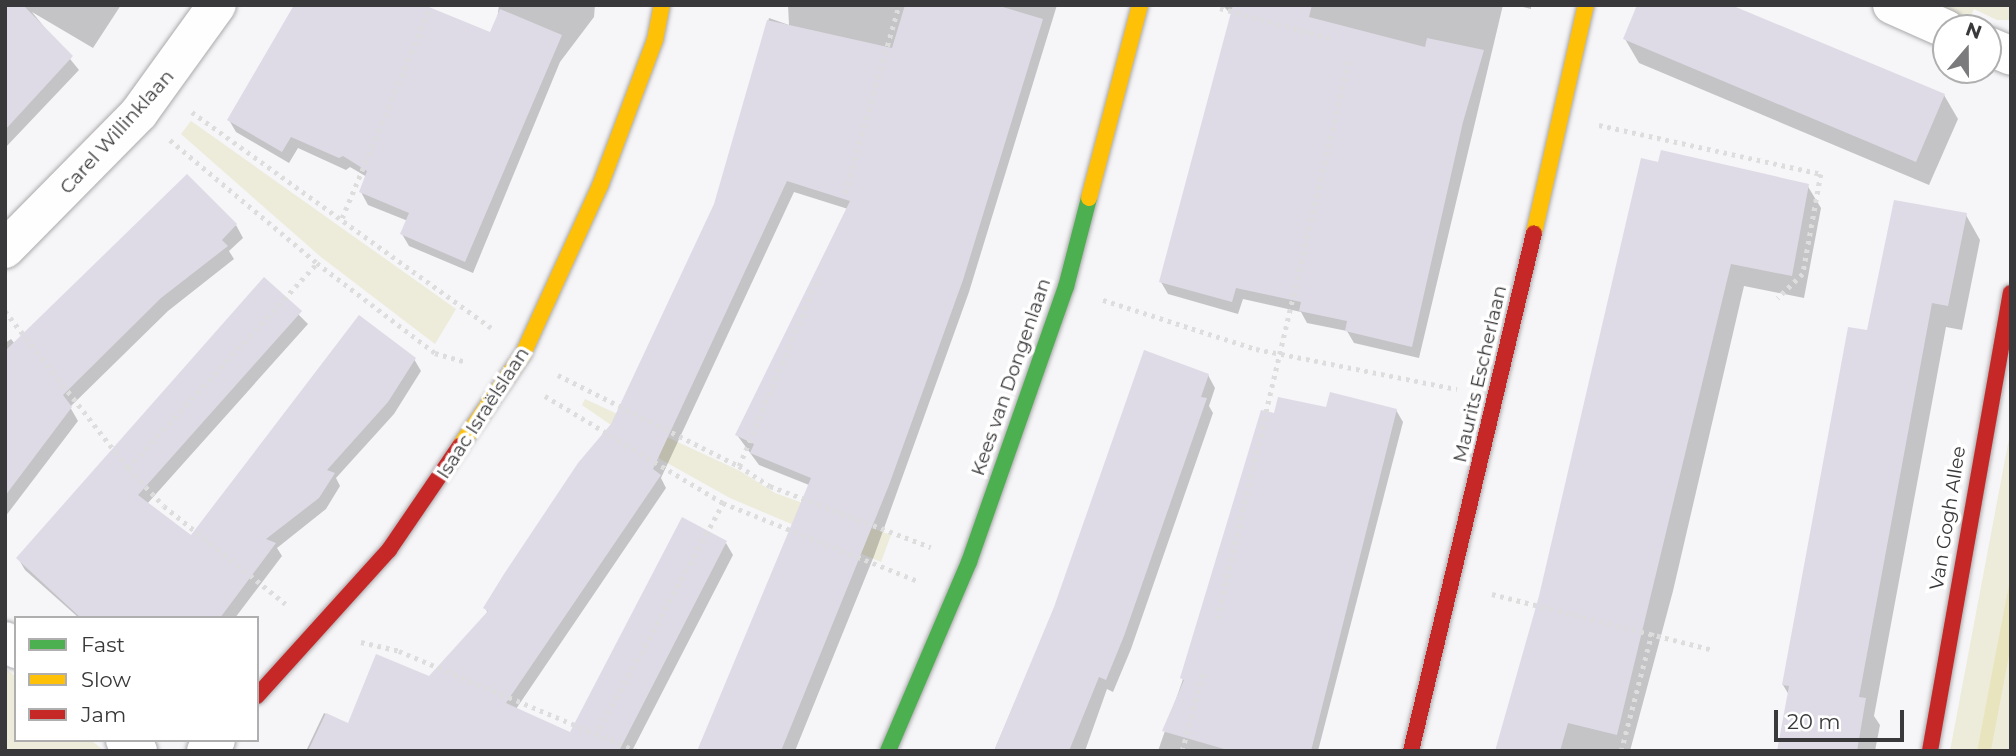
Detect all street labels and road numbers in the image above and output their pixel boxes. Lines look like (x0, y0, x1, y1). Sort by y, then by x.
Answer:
street label: Carel Willinklaan (55, 65, 179, 199)
street label: Kees van Dongenlaan (966, 275, 1056, 479)
street label: Maurits Escherlaan (1449, 283, 1511, 465)
street label: Isaac Israëlslaan (432, 343, 534, 483)
street label: Van Gogh Allee (1925, 444, 1971, 592)

